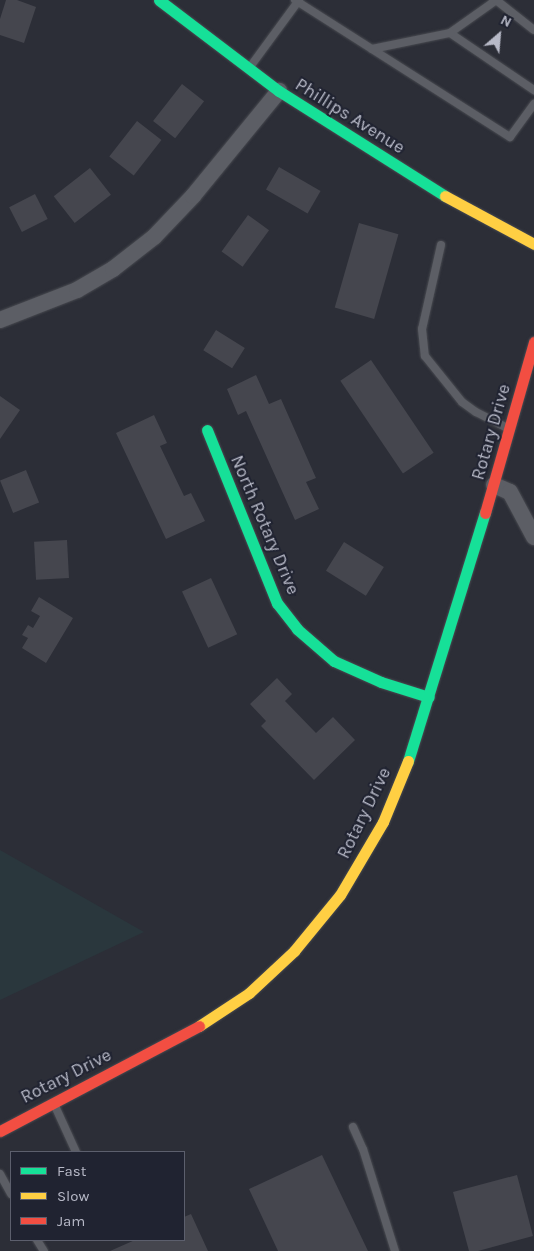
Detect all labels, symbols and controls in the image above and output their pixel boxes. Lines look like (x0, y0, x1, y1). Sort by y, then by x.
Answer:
north arrow (474, 10, 524, 60)
text: N (498, 11, 514, 31)
street label: Phillips Avenue (291, 74, 409, 158)
street label: Rotary Drive (467, 382, 515, 482)
street label: North Rotary Drive (226, 452, 304, 598)
street label: Rotary Drive (333, 764, 395, 862)
street label: Rotary Drive (17, 1044, 115, 1108)
legend (10, 1151, 185, 1241)
text: Fast (57, 1162, 86, 1180)
text: Slow (57, 1187, 89, 1205)
text: Jam (57, 1212, 85, 1230)

